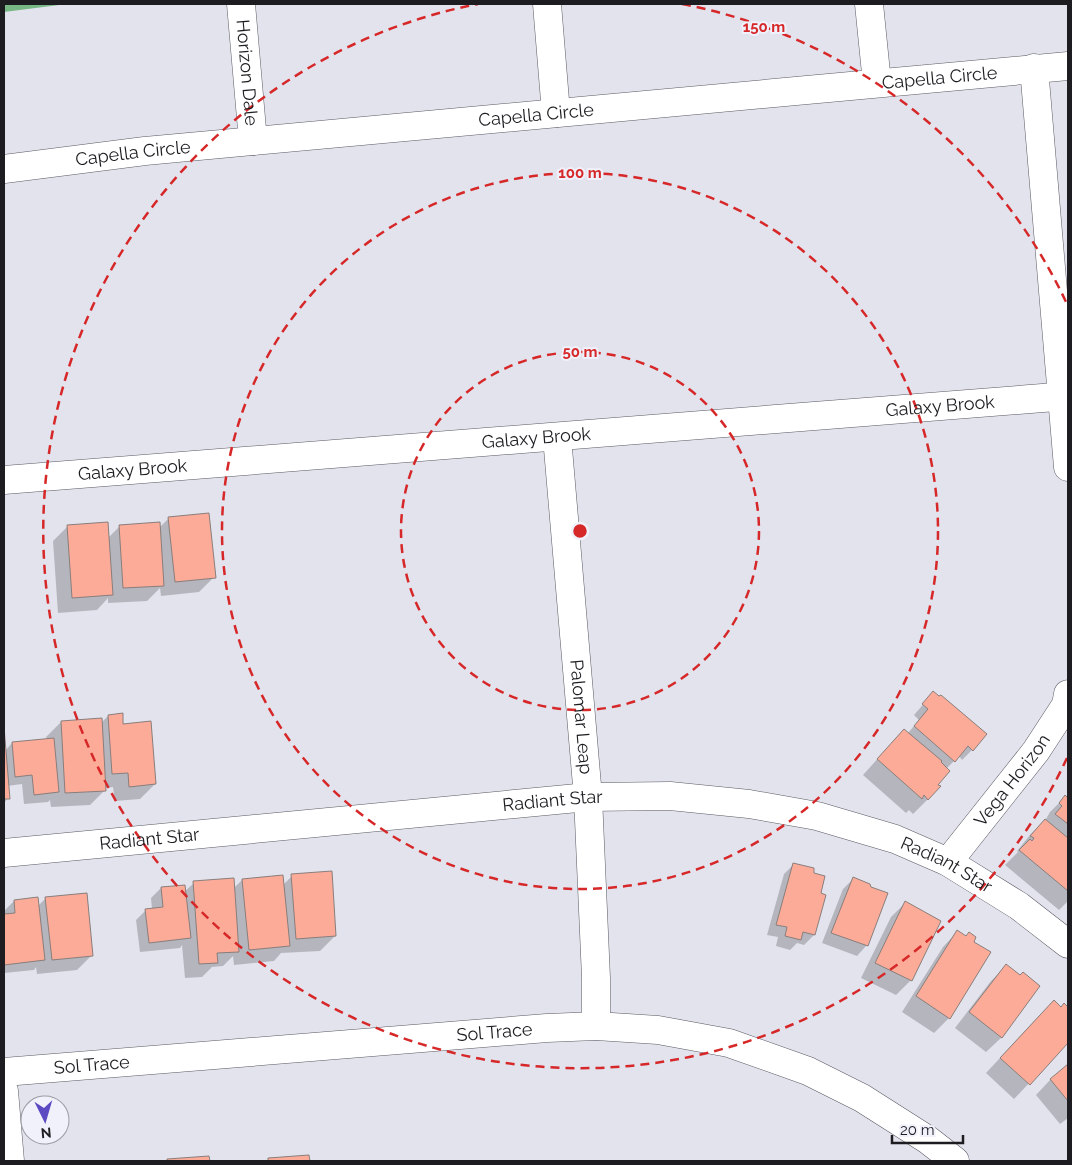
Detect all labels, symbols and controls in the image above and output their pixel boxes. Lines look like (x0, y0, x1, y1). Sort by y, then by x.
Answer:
text: 150 m (743, 18, 785, 36)
street label: Horizon Dale (232, 19, 263, 127)
street label: Capella Circle (881, 62, 998, 93)
street label: Capella Circle (478, 99, 595, 130)
street label: Capella Circle (74, 136, 192, 170)
text: 100 m (558, 164, 602, 182)
text: 50 m (562, 343, 598, 361)
street label: Galaxy Brook (885, 391, 996, 420)
street label: Galaxy Brook (481, 423, 592, 452)
street label: Galaxy Brook (77, 455, 188, 484)
centre of rings (571, 522, 589, 540)
street label: Palomar Leap (566, 659, 597, 775)
street label: Vega Horizon (969, 730, 1054, 830)
street label: Radiant Star (501, 786, 603, 815)
street label: Radiant Star (98, 823, 201, 854)
street label: Radiant Star (898, 832, 997, 897)
street label: Sol Trace (456, 1018, 533, 1045)
street label: Sol Trace (53, 1051, 131, 1078)
north arrow (20, 1095, 70, 1145)
scale bar (892, 1112, 963, 1144)
text: 20 m (900, 1121, 935, 1139)
text: N (40, 1125, 52, 1141)

